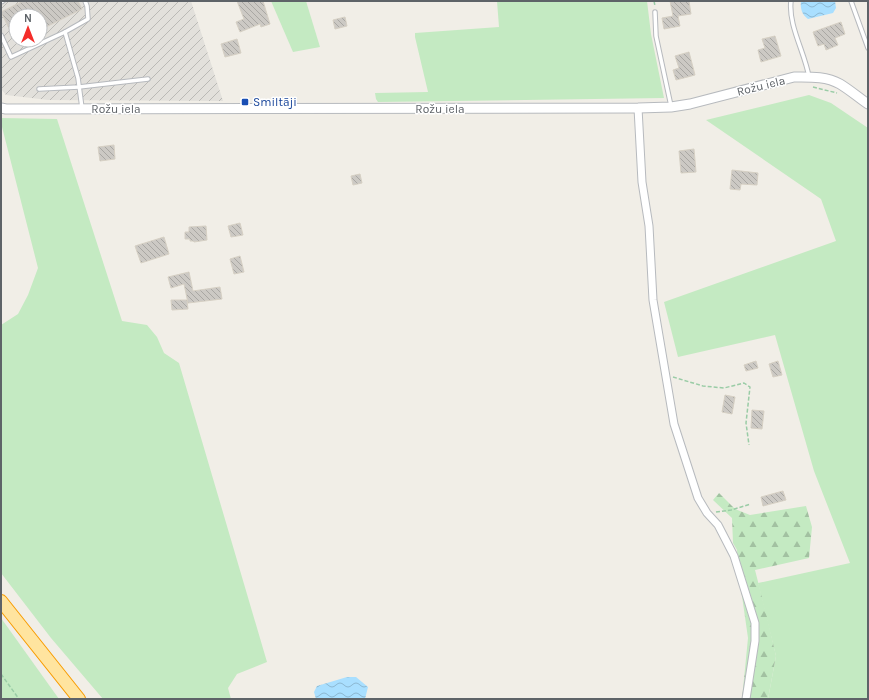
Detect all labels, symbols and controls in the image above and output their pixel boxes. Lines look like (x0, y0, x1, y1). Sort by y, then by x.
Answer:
north arrow (8, 8, 48, 48)
text: N (24, 12, 32, 25)
street label: Rožu iela (735, 73, 787, 99)
place label: Smiltāji (253, 95, 297, 109)
marker: Smiltāji (240, 97, 250, 107)
street label: Rožu iela (91, 102, 141, 116)
street label: Rožu iela (415, 102, 465, 116)

